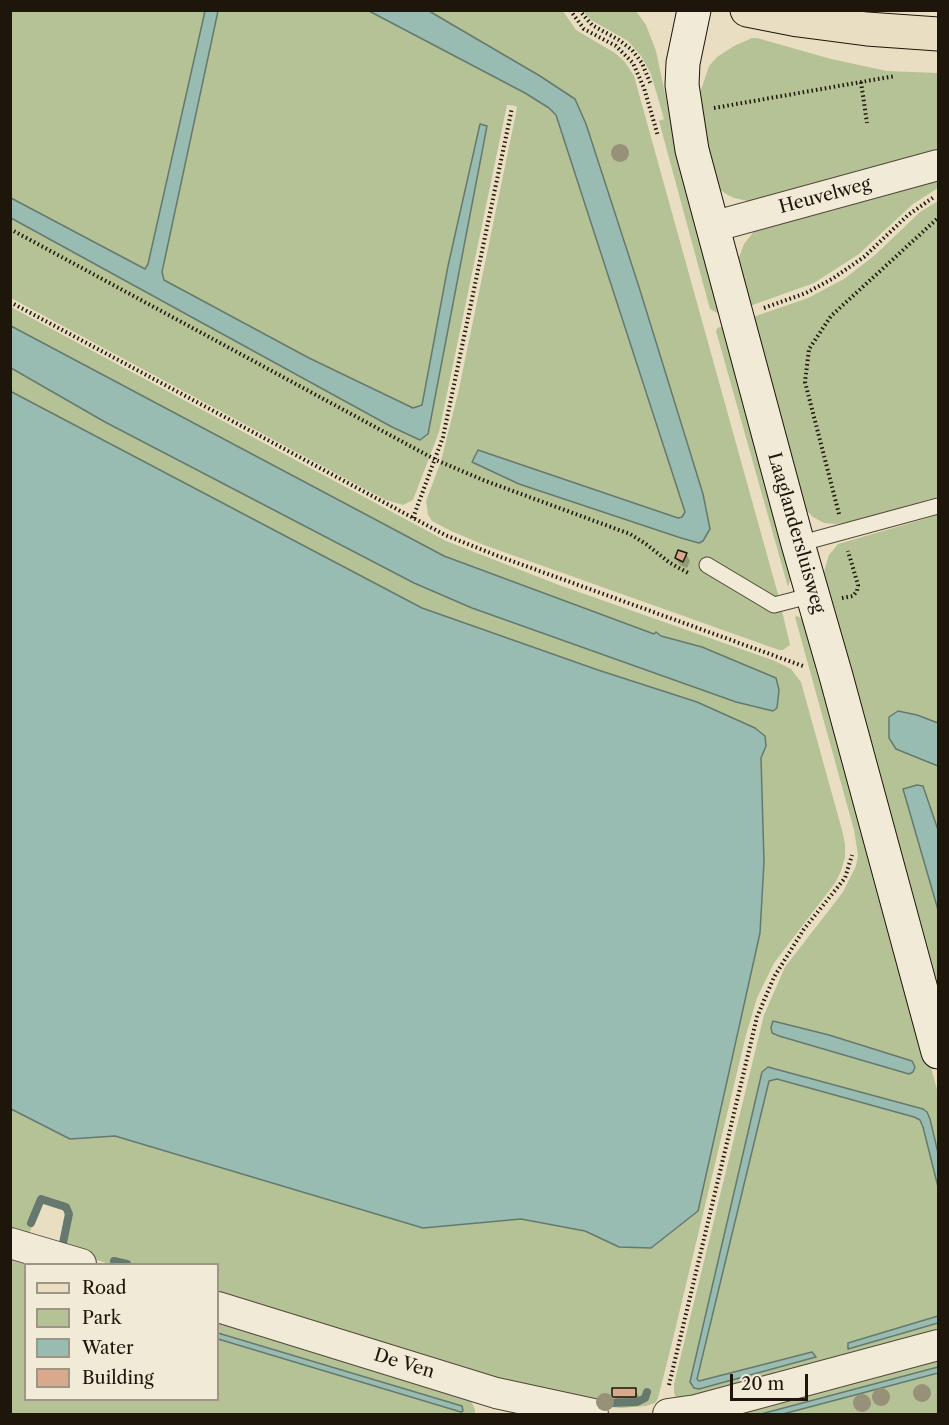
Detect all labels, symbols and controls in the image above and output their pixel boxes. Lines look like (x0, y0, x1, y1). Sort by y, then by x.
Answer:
street label: Heuvelweg (777, 173, 873, 219)
street label: Laaglandersluisweg (763, 450, 829, 616)
legend (24, 1263, 219, 1401)
text: Road (82, 1277, 127, 1299)
text: Park (82, 1307, 121, 1329)
text: Water (82, 1337, 134, 1359)
street label: De Ven (371, 1345, 437, 1383)
scale bar (733, 1362, 811, 1400)
text: Building (82, 1367, 154, 1389)
text: 20 m (741, 1373, 784, 1395)

